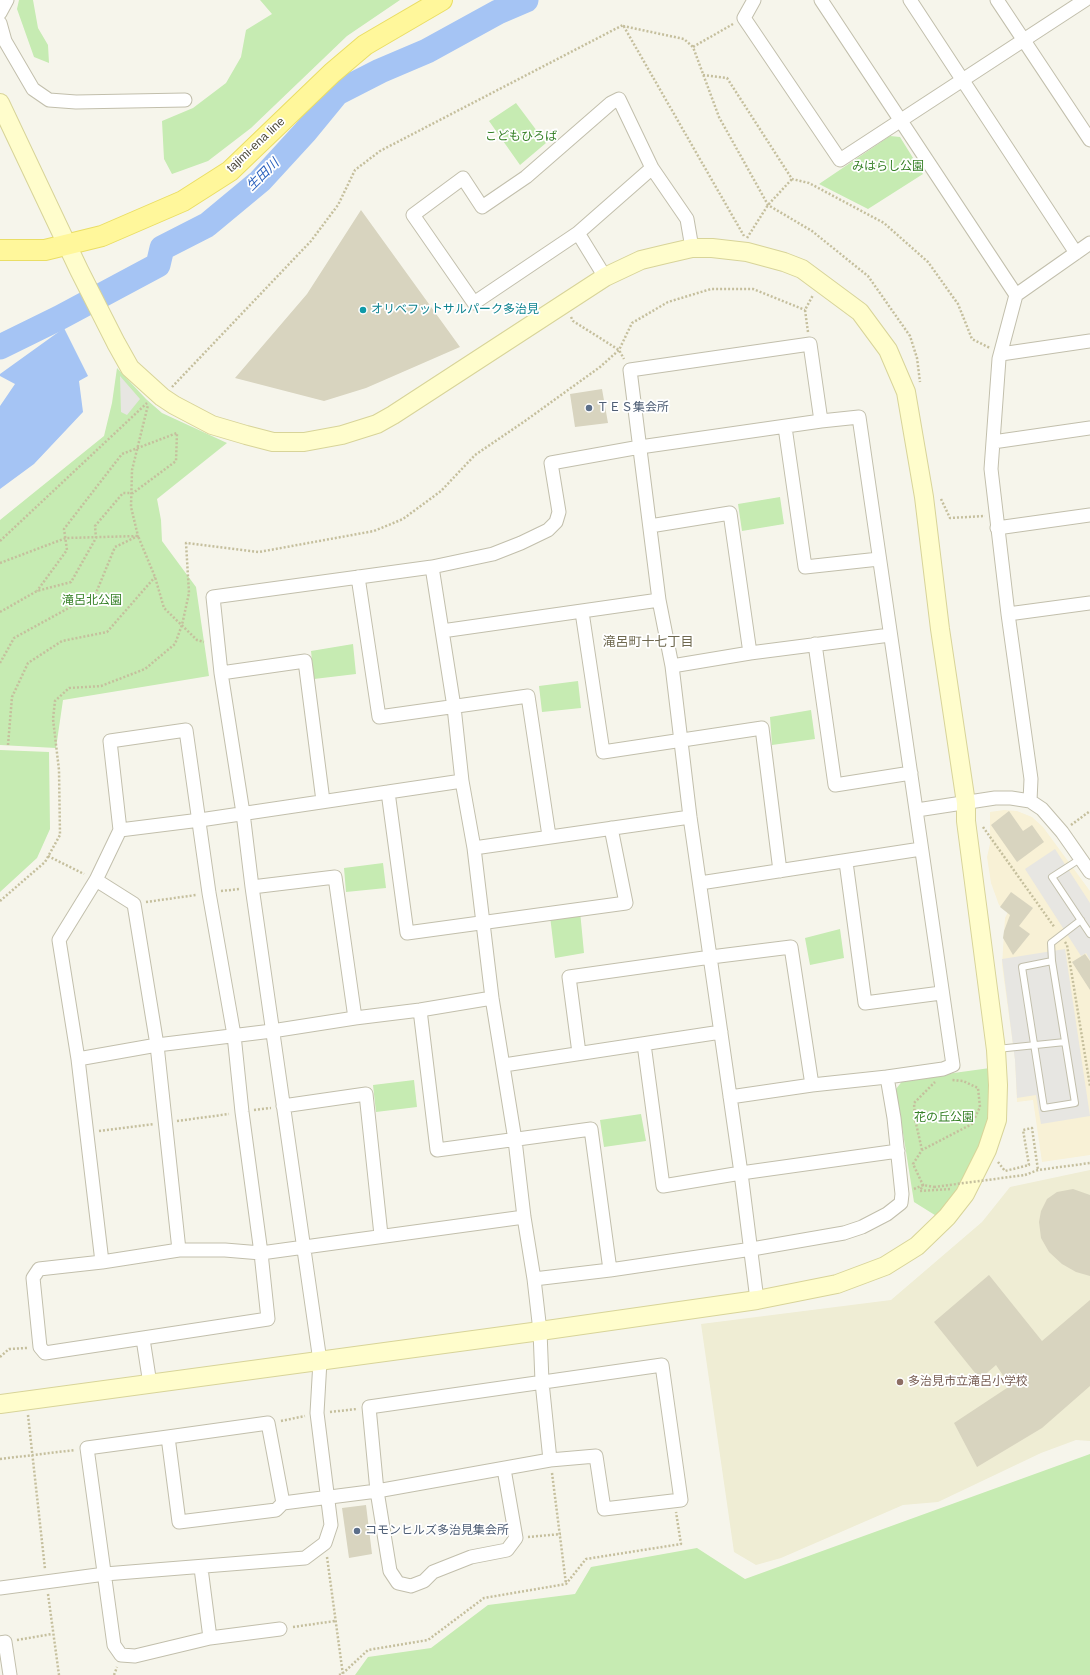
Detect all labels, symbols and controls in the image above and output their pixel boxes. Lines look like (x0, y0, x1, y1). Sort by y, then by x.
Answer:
street label: tajimi-ena line (224, 114, 288, 176)
park label: こどもひろば (485, 130, 557, 144)
water label: 生田川 (244, 156, 282, 194)
park label: みはらし公園 (852, 160, 924, 174)
place label: オリベフットサルパーク多治見 (371, 303, 539, 317)
marker: オリベフットサルパーク多治見 (358, 305, 368, 315)
place label: ＴＥＳ集会所 (597, 401, 669, 415)
marker: ＴＥＳ集会所 (584, 403, 594, 413)
park label: 滝呂北公園 (62, 594, 122, 608)
district label: 滝呂町十七丁目 (603, 634, 693, 650)
park label: 花の丘公園 (914, 1111, 974, 1125)
place label: 多治見市立滝呂小学校 (908, 1375, 1028, 1389)
marker: 多治見市立滝呂小学校 (895, 1377, 905, 1387)
place label: コモンヒルズ多治見集会所 (365, 1524, 509, 1538)
marker: コモンヒルズ多治見集会所 (352, 1526, 362, 1536)

